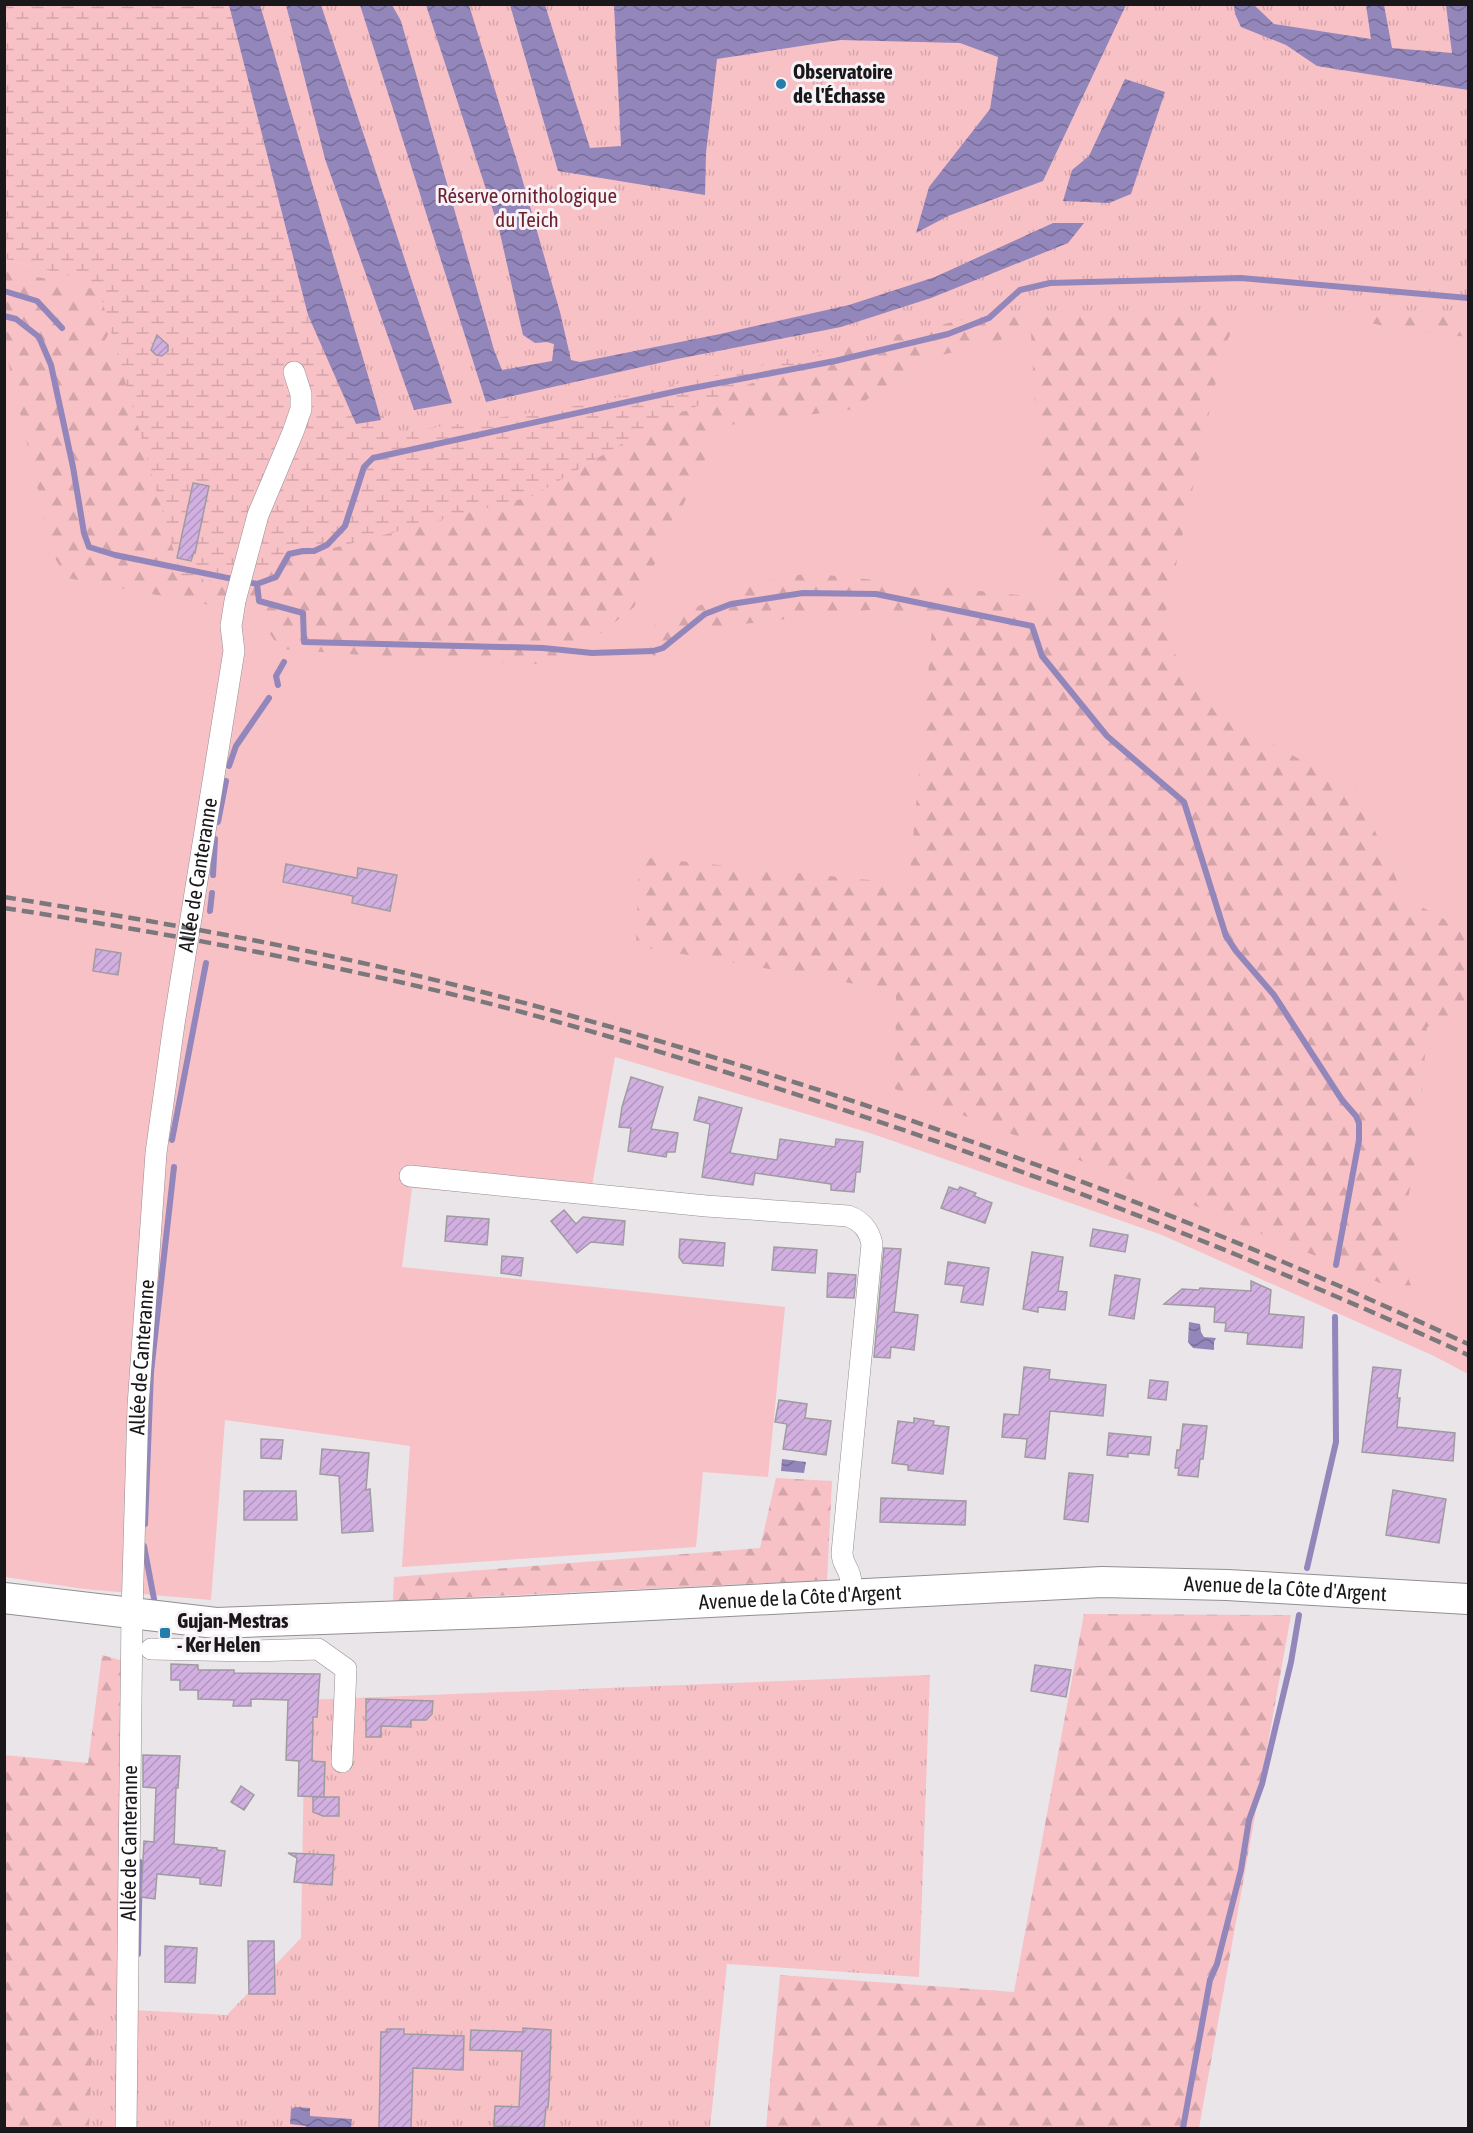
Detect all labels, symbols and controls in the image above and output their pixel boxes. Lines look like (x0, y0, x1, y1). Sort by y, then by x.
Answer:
place label: Observatoire de l'Échasse (793, 59, 893, 107)
marker: Observatoire de l'Échasse (774, 77, 788, 91)
park label: Réserve ornithologique du Teich (437, 183, 617, 231)
street label: Allée de Canteranne (173, 796, 221, 954)
street label: Allée de Canteranne (124, 1279, 158, 1435)
street label: Avenue de la Côte d'Argent (1184, 1571, 1388, 1605)
street label: Avenue de la Côte d'Argent (698, 1579, 902, 1614)
place label: Gujan-Mestras - Ker Helen (177, 1608, 289, 1656)
marker: Gujan-Mestras - Ker Helen (158, 1626, 172, 1640)
street label: Allée de Canteranne (115, 1765, 141, 1921)

